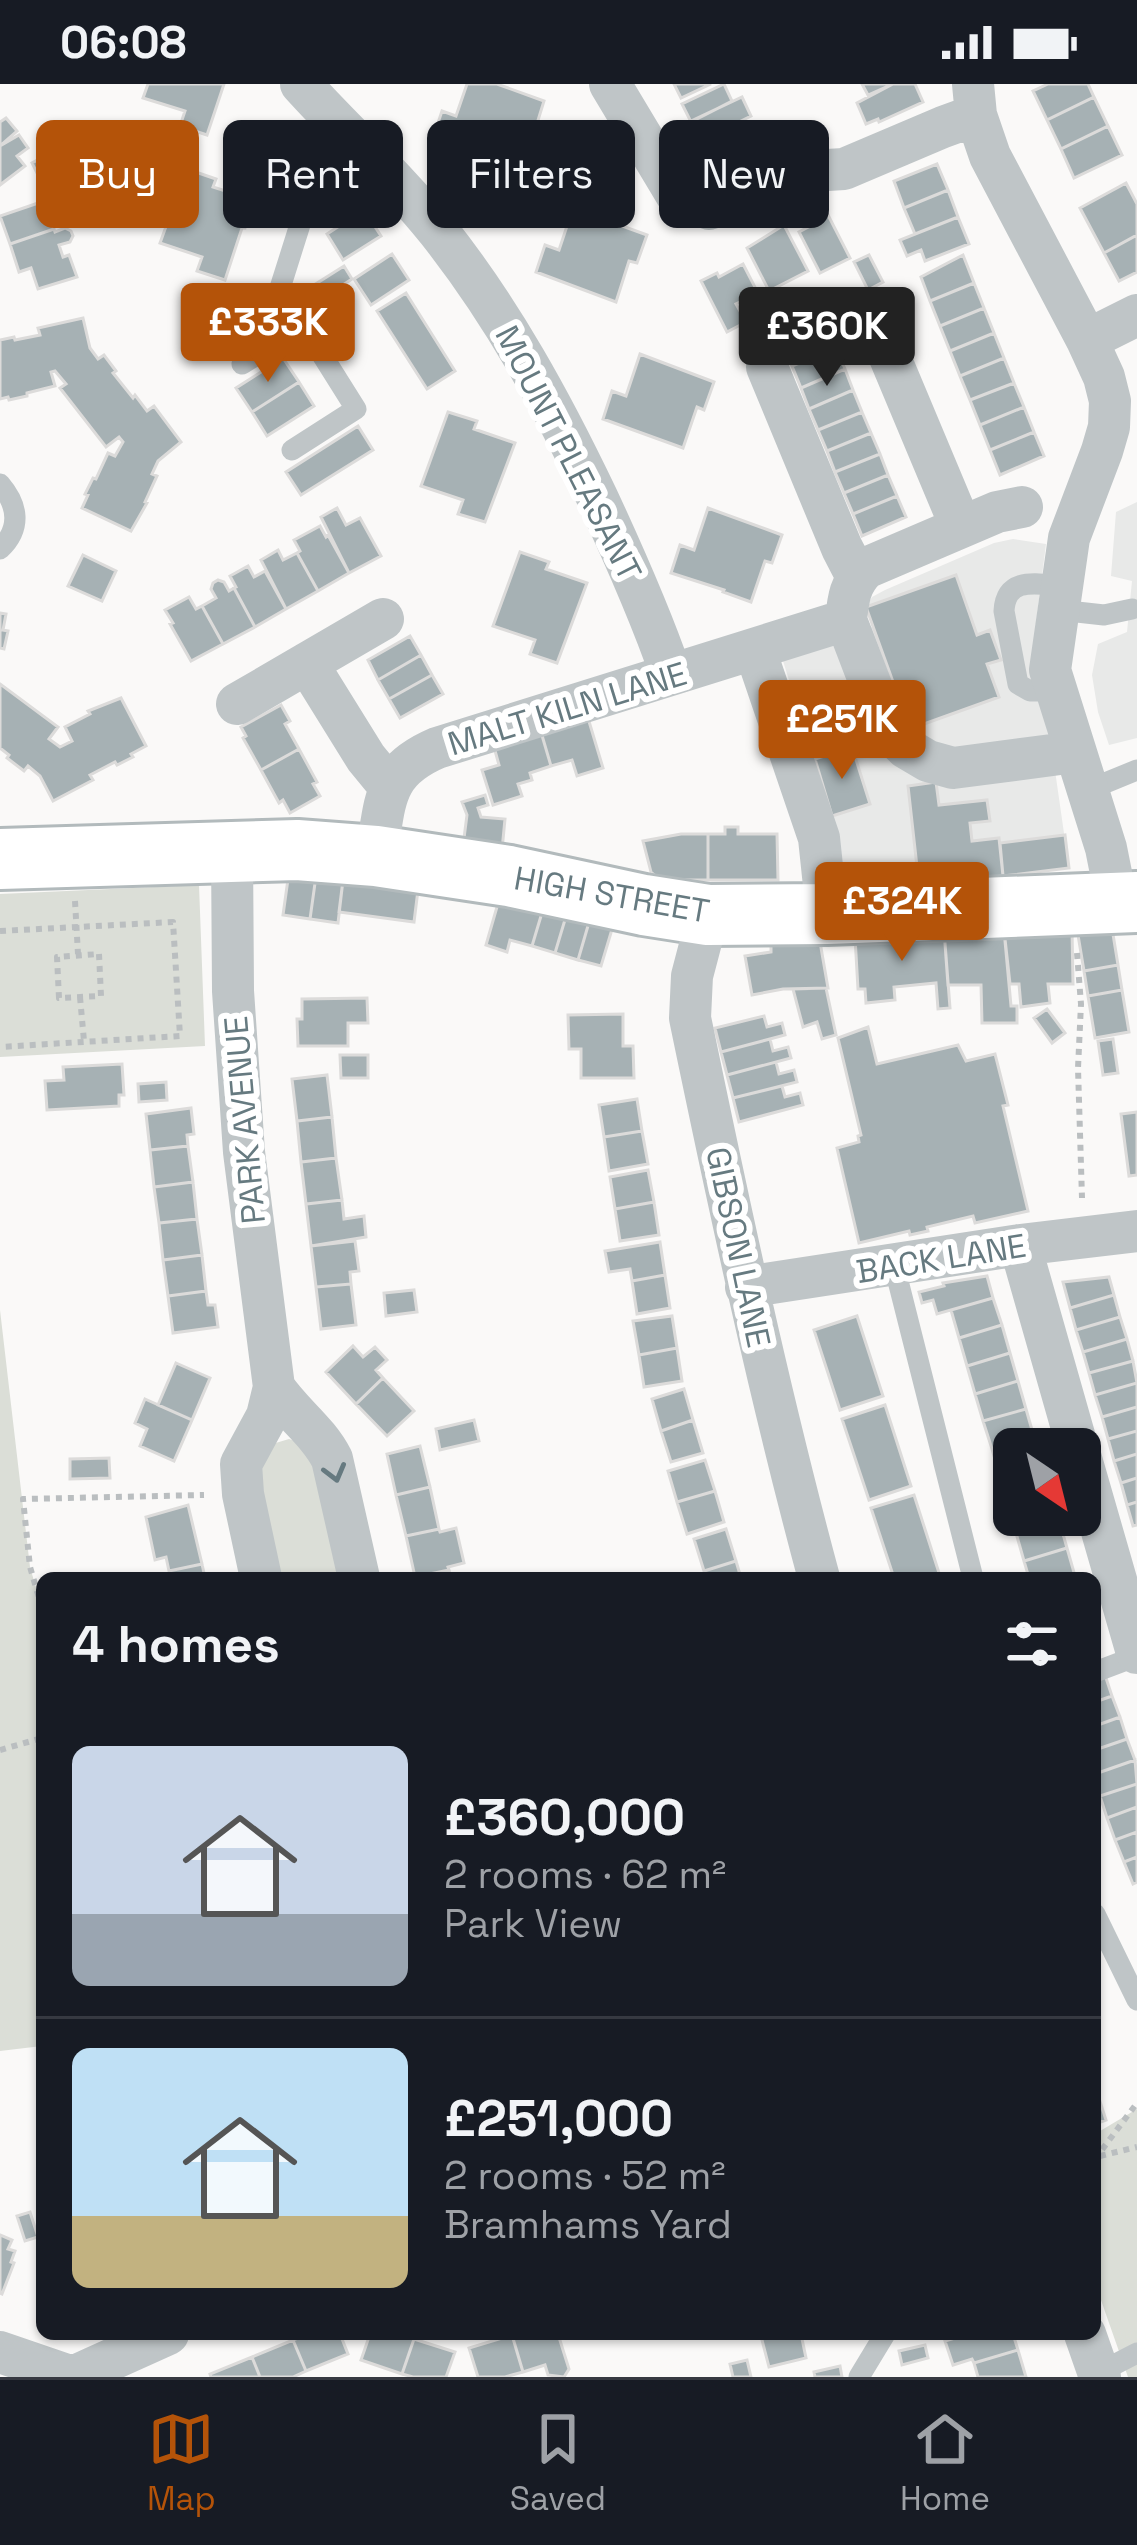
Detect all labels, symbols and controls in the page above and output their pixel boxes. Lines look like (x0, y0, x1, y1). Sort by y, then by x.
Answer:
text: 06:08 (60, 14, 187, 71)
chip: Buy (36, 120, 199, 228)
chip: Rent (223, 120, 403, 228)
chip: Filters (427, 120, 635, 228)
chip: New (659, 120, 829, 228)
pin: £333K (184, 283, 352, 385)
pin: £360K (743, 287, 911, 389)
text: £333K (208, 297, 328, 346)
text: £360K (766, 301, 888, 350)
street label: MOUNT PLEASANT (486, 319, 651, 588)
street label: MALT KILN LANE (443, 653, 692, 765)
pin: £251K (758, 680, 926, 782)
text: £251K (786, 694, 898, 743)
street label: HIGH STREET (511, 857, 713, 933)
pin: £324K (818, 862, 986, 964)
text: £324K (842, 876, 962, 925)
street label: PARK AVENUE (215, 1014, 275, 1225)
street label: GIBSON LANE (696, 1143, 780, 1351)
street label: BACK LANE (853, 1225, 1029, 1293)
north arrow (993, 1428, 1101, 1536)
map controls (993, 1428, 1101, 1536)
one-way arrow (320, 1462, 345, 1483)
icon: filters (999, 1611, 1065, 1677)
text: 4 homes (72, 1612, 280, 1677)
text: £360,000 (444, 1785, 685, 1850)
icon: home (168, 1794, 312, 1938)
text: 2 rooms · 62 m² (444, 1850, 726, 1899)
text: Park View (444, 1899, 622, 1948)
text: £251,000 (444, 2086, 673, 2151)
icon: home (168, 2096, 312, 2240)
text: 2 rooms · 52 m² (444, 2151, 726, 2200)
text: Bramhams Yard (444, 2200, 732, 2249)
tab: Map (147, 2406, 216, 2520)
tab: Saved (510, 2406, 606, 2520)
tab: Home (900, 2406, 990, 2520)

